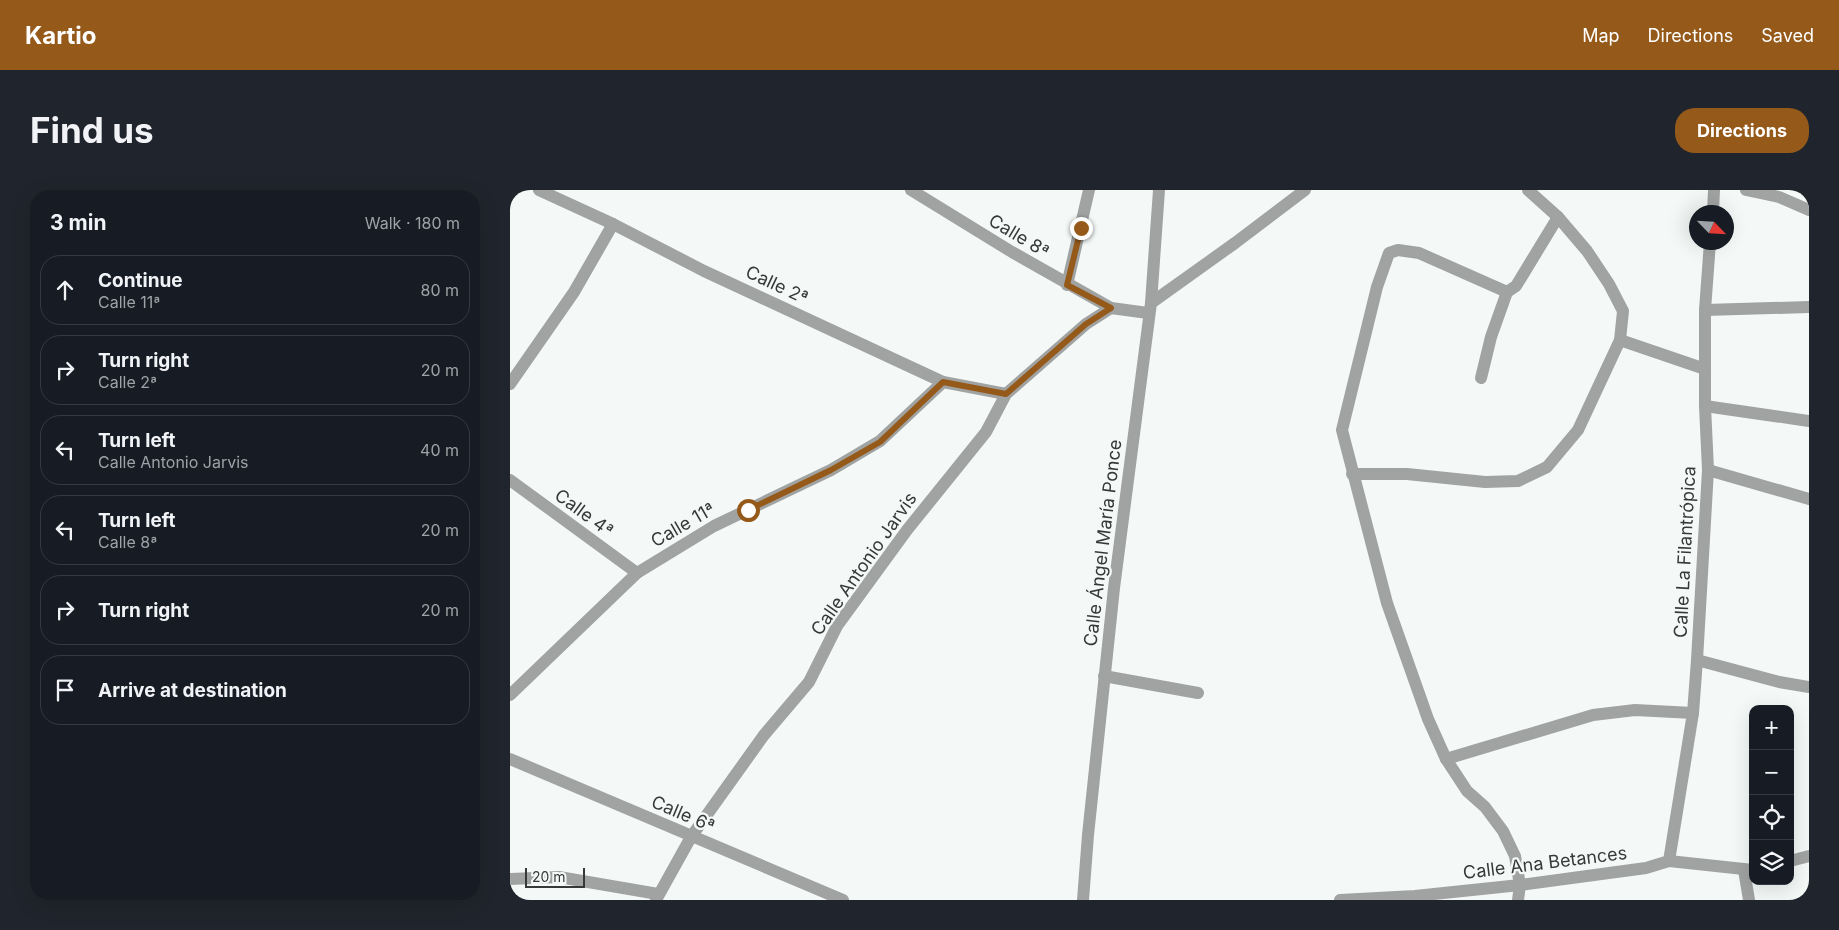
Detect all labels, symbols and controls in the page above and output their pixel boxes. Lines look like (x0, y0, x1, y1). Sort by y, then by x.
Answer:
text: Kartio (25, 21, 96, 50)
text: Map (1582, 25, 1620, 46)
text: Directions (1648, 25, 1733, 46)
text: Saved (1761, 25, 1814, 46)
button: Directions (1675, 108, 1809, 153)
text: Find us (30, 109, 154, 151)
north arrow (1689, 205, 1734, 250)
street label: Calle 8ª (985, 209, 1053, 262)
text: 3 min (50, 210, 106, 235)
text: Walk · 180 m (365, 213, 460, 233)
route end (1070, 217, 1093, 240)
street label: Calle 2ª (743, 261, 812, 308)
text: Continue (98, 269, 183, 292)
icon: ahead (51, 276, 79, 304)
text: 80 m (420, 280, 459, 300)
text: Calle 11ª (98, 292, 160, 312)
text: Turn right (98, 349, 189, 372)
icon: right (51, 356, 79, 384)
text: 20 m (421, 360, 459, 380)
text: Calle 2ª (98, 372, 157, 392)
text: Turn left (98, 429, 176, 452)
icon: left (51, 436, 79, 464)
street label: Calle Ángel María Ponce (1078, 438, 1126, 647)
text: 40 m (420, 440, 459, 460)
text: Calle Antonio Jarvis (98, 452, 249, 472)
street label: Calle La Filantrópica (1670, 466, 1699, 638)
street label: Calle 4ª (551, 484, 618, 541)
street label: Calle Antonio Jarvis (806, 488, 921, 639)
street label: Calle 11ª (647, 498, 718, 551)
route start (737, 499, 760, 522)
text: Turn left (98, 509, 176, 532)
icon: left (51, 516, 79, 544)
text: 20 m (421, 520, 459, 540)
text: Calle 8ª (98, 532, 157, 552)
icon: right (51, 596, 79, 624)
text: Turn right (98, 599, 189, 622)
text: 20 m (421, 600, 459, 620)
icon: arrive (51, 676, 79, 704)
text: Arrive at destination (98, 679, 287, 702)
map controls (1749, 705, 1794, 885)
button: + (1749, 705, 1794, 750)
button: − (1749, 750, 1794, 795)
street label: Calle 6ª (648, 791, 718, 836)
button: locate (1749, 795, 1794, 840)
button: layers (1749, 840, 1794, 885)
street label: Calle Ana Betances (1462, 842, 1628, 883)
scale bar (525, 865, 585, 888)
text: 20 m (532, 868, 566, 885)

